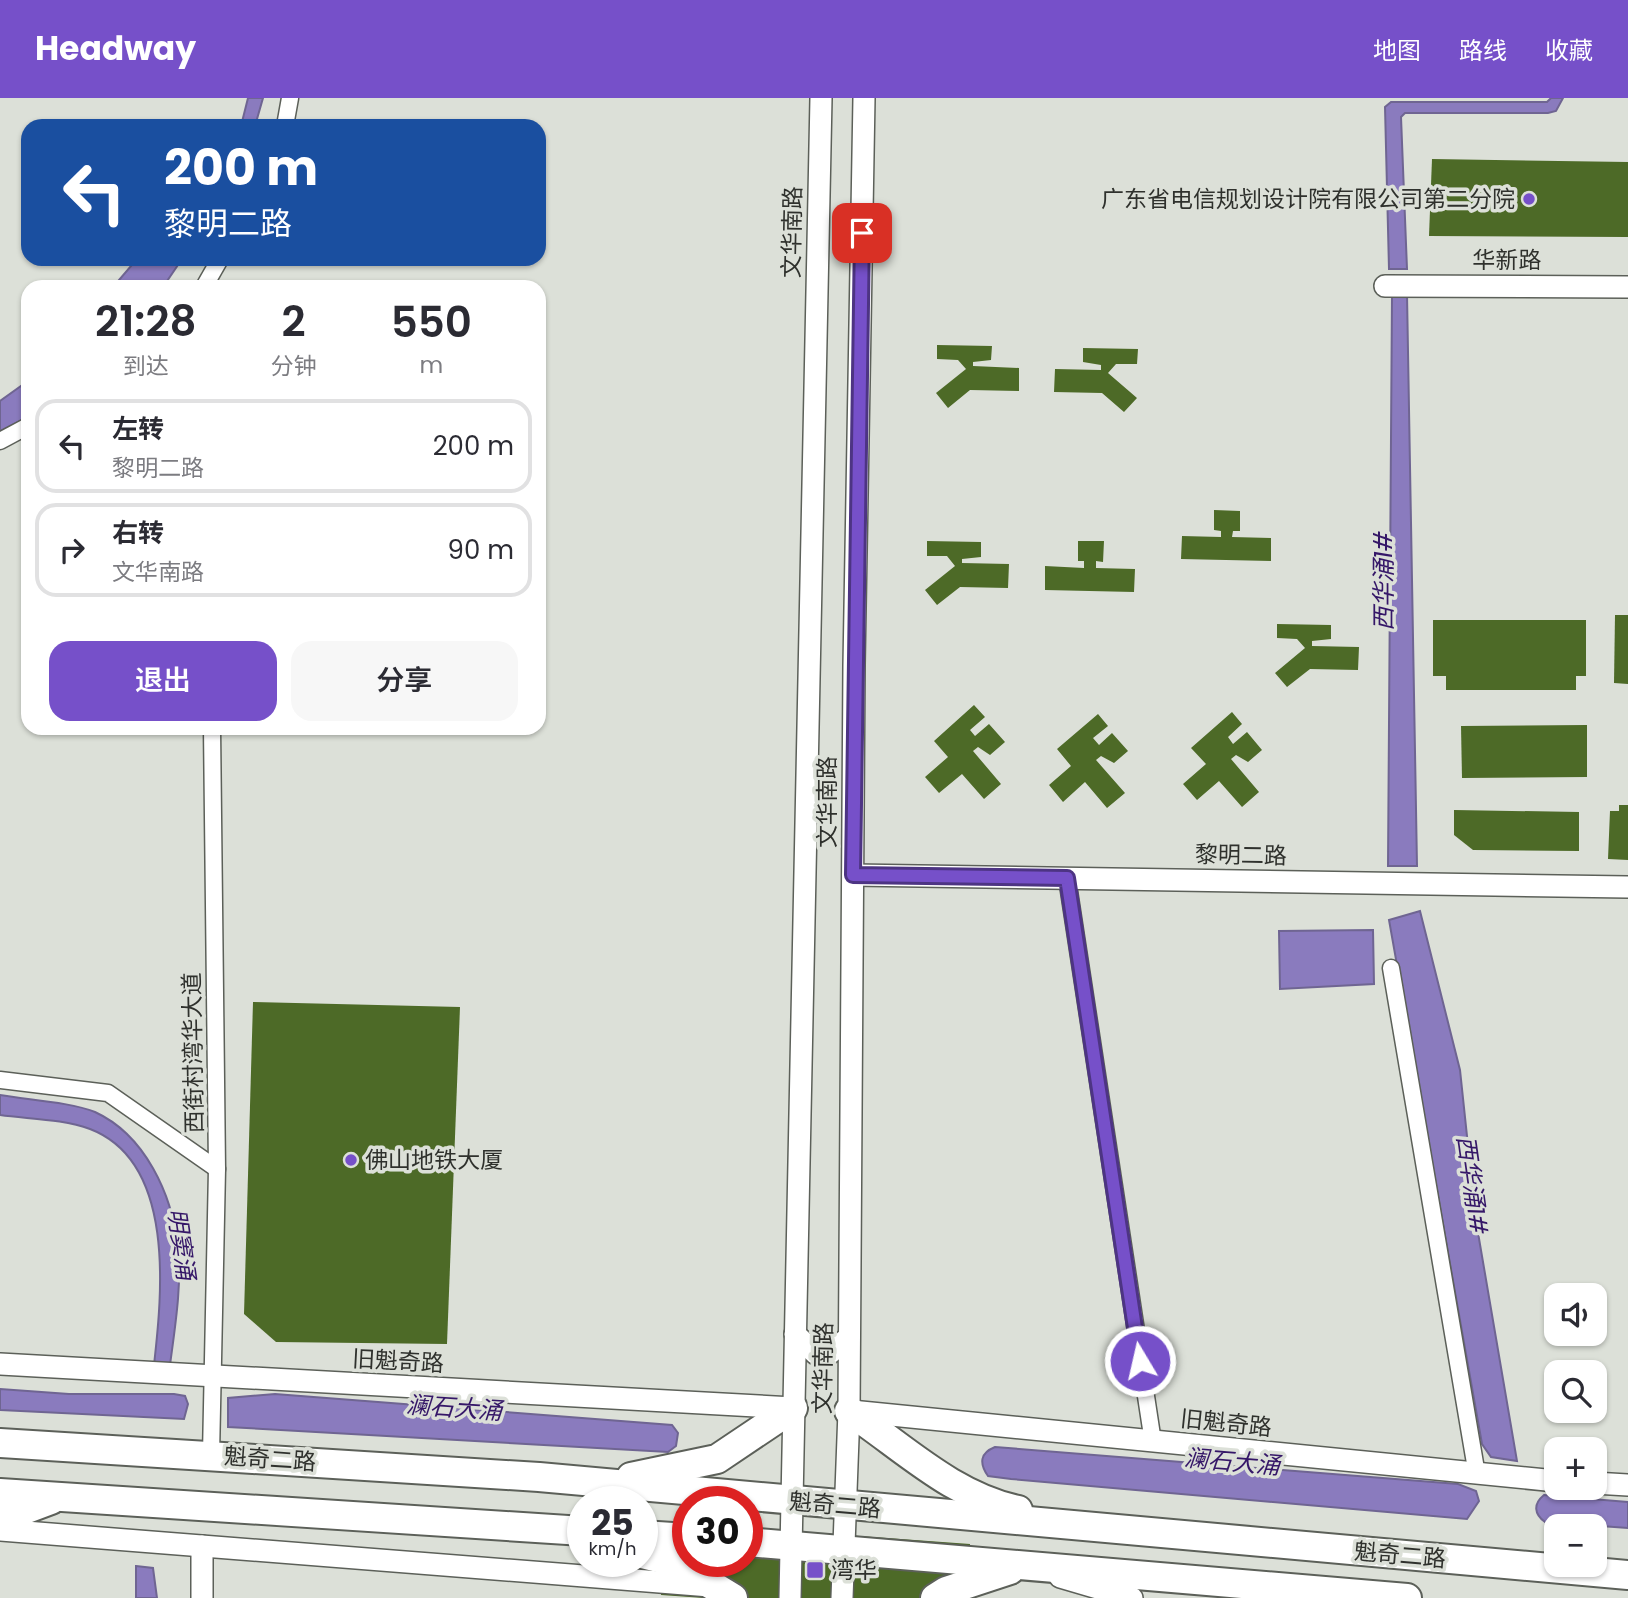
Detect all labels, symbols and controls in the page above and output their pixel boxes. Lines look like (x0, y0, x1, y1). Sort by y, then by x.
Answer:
text: Headway (35, 25, 196, 72)
text: 地图 (1373, 34, 1421, 67)
text: 路线 (1459, 34, 1507, 67)
text: 收藏 (1545, 34, 1593, 67)
text: 200 m (164, 134, 318, 202)
icon: left (49, 147, 140, 238)
place label: 广东省电信规划设计院有限公司第二分院 (1101, 183, 1515, 215)
street label: 文华南路 (775, 186, 809, 278)
marker: 广东省电信规划设计院有限公司第二分院 (1521, 191, 1537, 207)
text: 黎明二路 (164, 201, 292, 246)
pin (832, 203, 892, 263)
icon: arrive (843, 214, 881, 252)
street label: 华新路 (1473, 244, 1542, 276)
text: 21:28 (95, 292, 197, 351)
text: 2 (282, 292, 306, 351)
text: 550 (391, 293, 472, 352)
text: m (419, 349, 443, 381)
text: 到达 (123, 350, 169, 382)
text: 分钟 (271, 350, 317, 382)
text: 左转 (112, 411, 164, 447)
icon: left (53, 427, 91, 465)
text: 200 m (433, 428, 514, 464)
text: 黎明二路 (112, 452, 204, 484)
text: 右转 (112, 515, 164, 551)
icon: right (53, 531, 91, 569)
water label: 西华涌1# (1367, 531, 1400, 631)
text: 90 m (448, 532, 514, 568)
text: 文华南路 (112, 556, 204, 588)
button: 退出 (49, 641, 277, 721)
button: 分享 (291, 641, 518, 721)
street label: 文华南路 (811, 756, 843, 848)
street label: 黎明二路 (1195, 838, 1287, 872)
street label: 西街村湾华大道 (176, 972, 210, 1134)
water label: 西华涌1# (1449, 1133, 1496, 1237)
place label: 佛山地铁大厦 (365, 1144, 503, 1176)
marker: 佛山地铁大厦 (343, 1152, 359, 1168)
water label: 明窦涌 (160, 1206, 203, 1285)
map controls (1544, 1283, 1607, 1577)
button: sound (1544, 1283, 1607, 1346)
street label: 文华南路 (806, 1322, 840, 1414)
position arrow (1103, 1324, 1177, 1398)
street label: 旧魁奇路 (351, 1343, 445, 1379)
button: search (1544, 1360, 1607, 1423)
water label: 澜石大涌 (405, 1388, 506, 1428)
street label: 旧魁奇路 (1179, 1402, 1273, 1444)
button: + (1544, 1437, 1607, 1500)
street label: 魁奇二路 (223, 1440, 317, 1478)
water label: 澜石大涌 (1183, 1441, 1284, 1482)
street label: 魁奇二路 (788, 1485, 882, 1525)
speed limit sign: 30 (672, 1486, 763, 1577)
text: 25 (591, 1498, 634, 1547)
button: − (1544, 1514, 1607, 1577)
street label: 魁奇二路 (1353, 1535, 1447, 1575)
text: km/h (589, 1536, 636, 1561)
place label: 湾华 (831, 1554, 877, 1586)
marker: 湾华 (805, 1560, 825, 1580)

